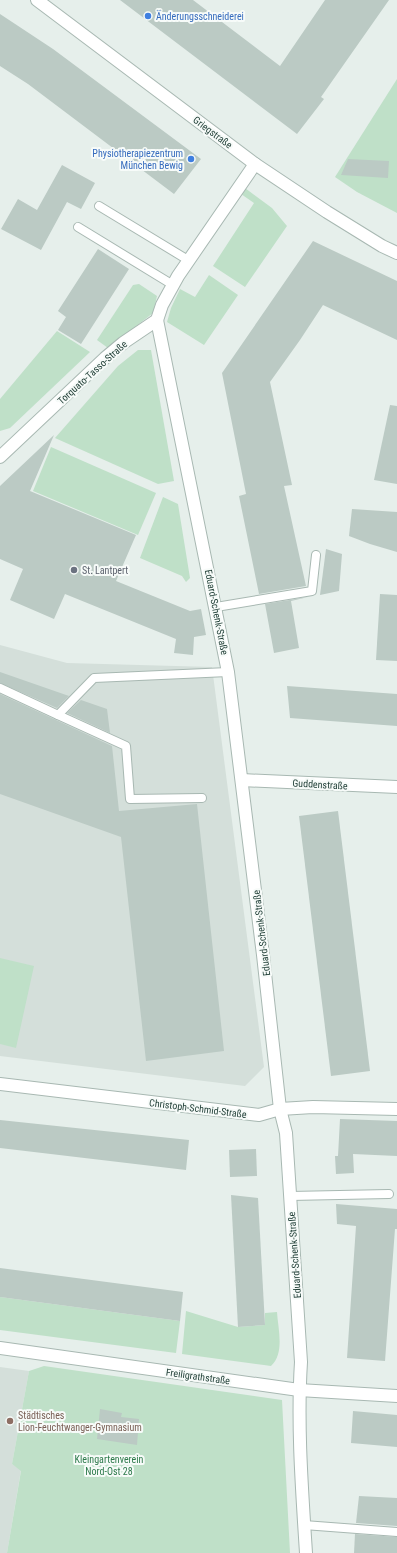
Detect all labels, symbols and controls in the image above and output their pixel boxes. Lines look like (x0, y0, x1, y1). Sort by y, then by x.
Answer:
place label: Änderungsschneiderei (156, 10, 244, 22)
marker: Änderungsschneiderei (143, 11, 153, 21)
street label: Griegstraße (191, 114, 235, 151)
place label: Physiotherapiezentrum München Bewig (92, 148, 183, 171)
marker: Physiotherapiezentrum München Bewig (186, 154, 196, 164)
street label: Torquato-Tasso-Straße (55, 338, 129, 406)
marker: St. Lantpert (69, 565, 79, 575)
place label: St. Lantpert (82, 565, 128, 576)
street label: Eduard-Schenk-Straße (203, 568, 230, 656)
street label: Guddenstraße (292, 778, 348, 791)
street label: Eduard-Schenk-Straße (251, 889, 272, 977)
street label: Christoph-Schmid-Straße (149, 1097, 248, 1120)
street label: Eduard-Schenk-Straße (286, 1211, 303, 1299)
street label: Freiligrathstraße (165, 1367, 231, 1386)
place label: Städtisches Lion-Feuchtwanger-Gymnasium (18, 1410, 142, 1433)
marker: Städtisches Lion-Feuchtwanger-Gymnasium (5, 1416, 15, 1426)
park label: Kleingartenverein Nord-Ost 28 (75, 1454, 144, 1477)

